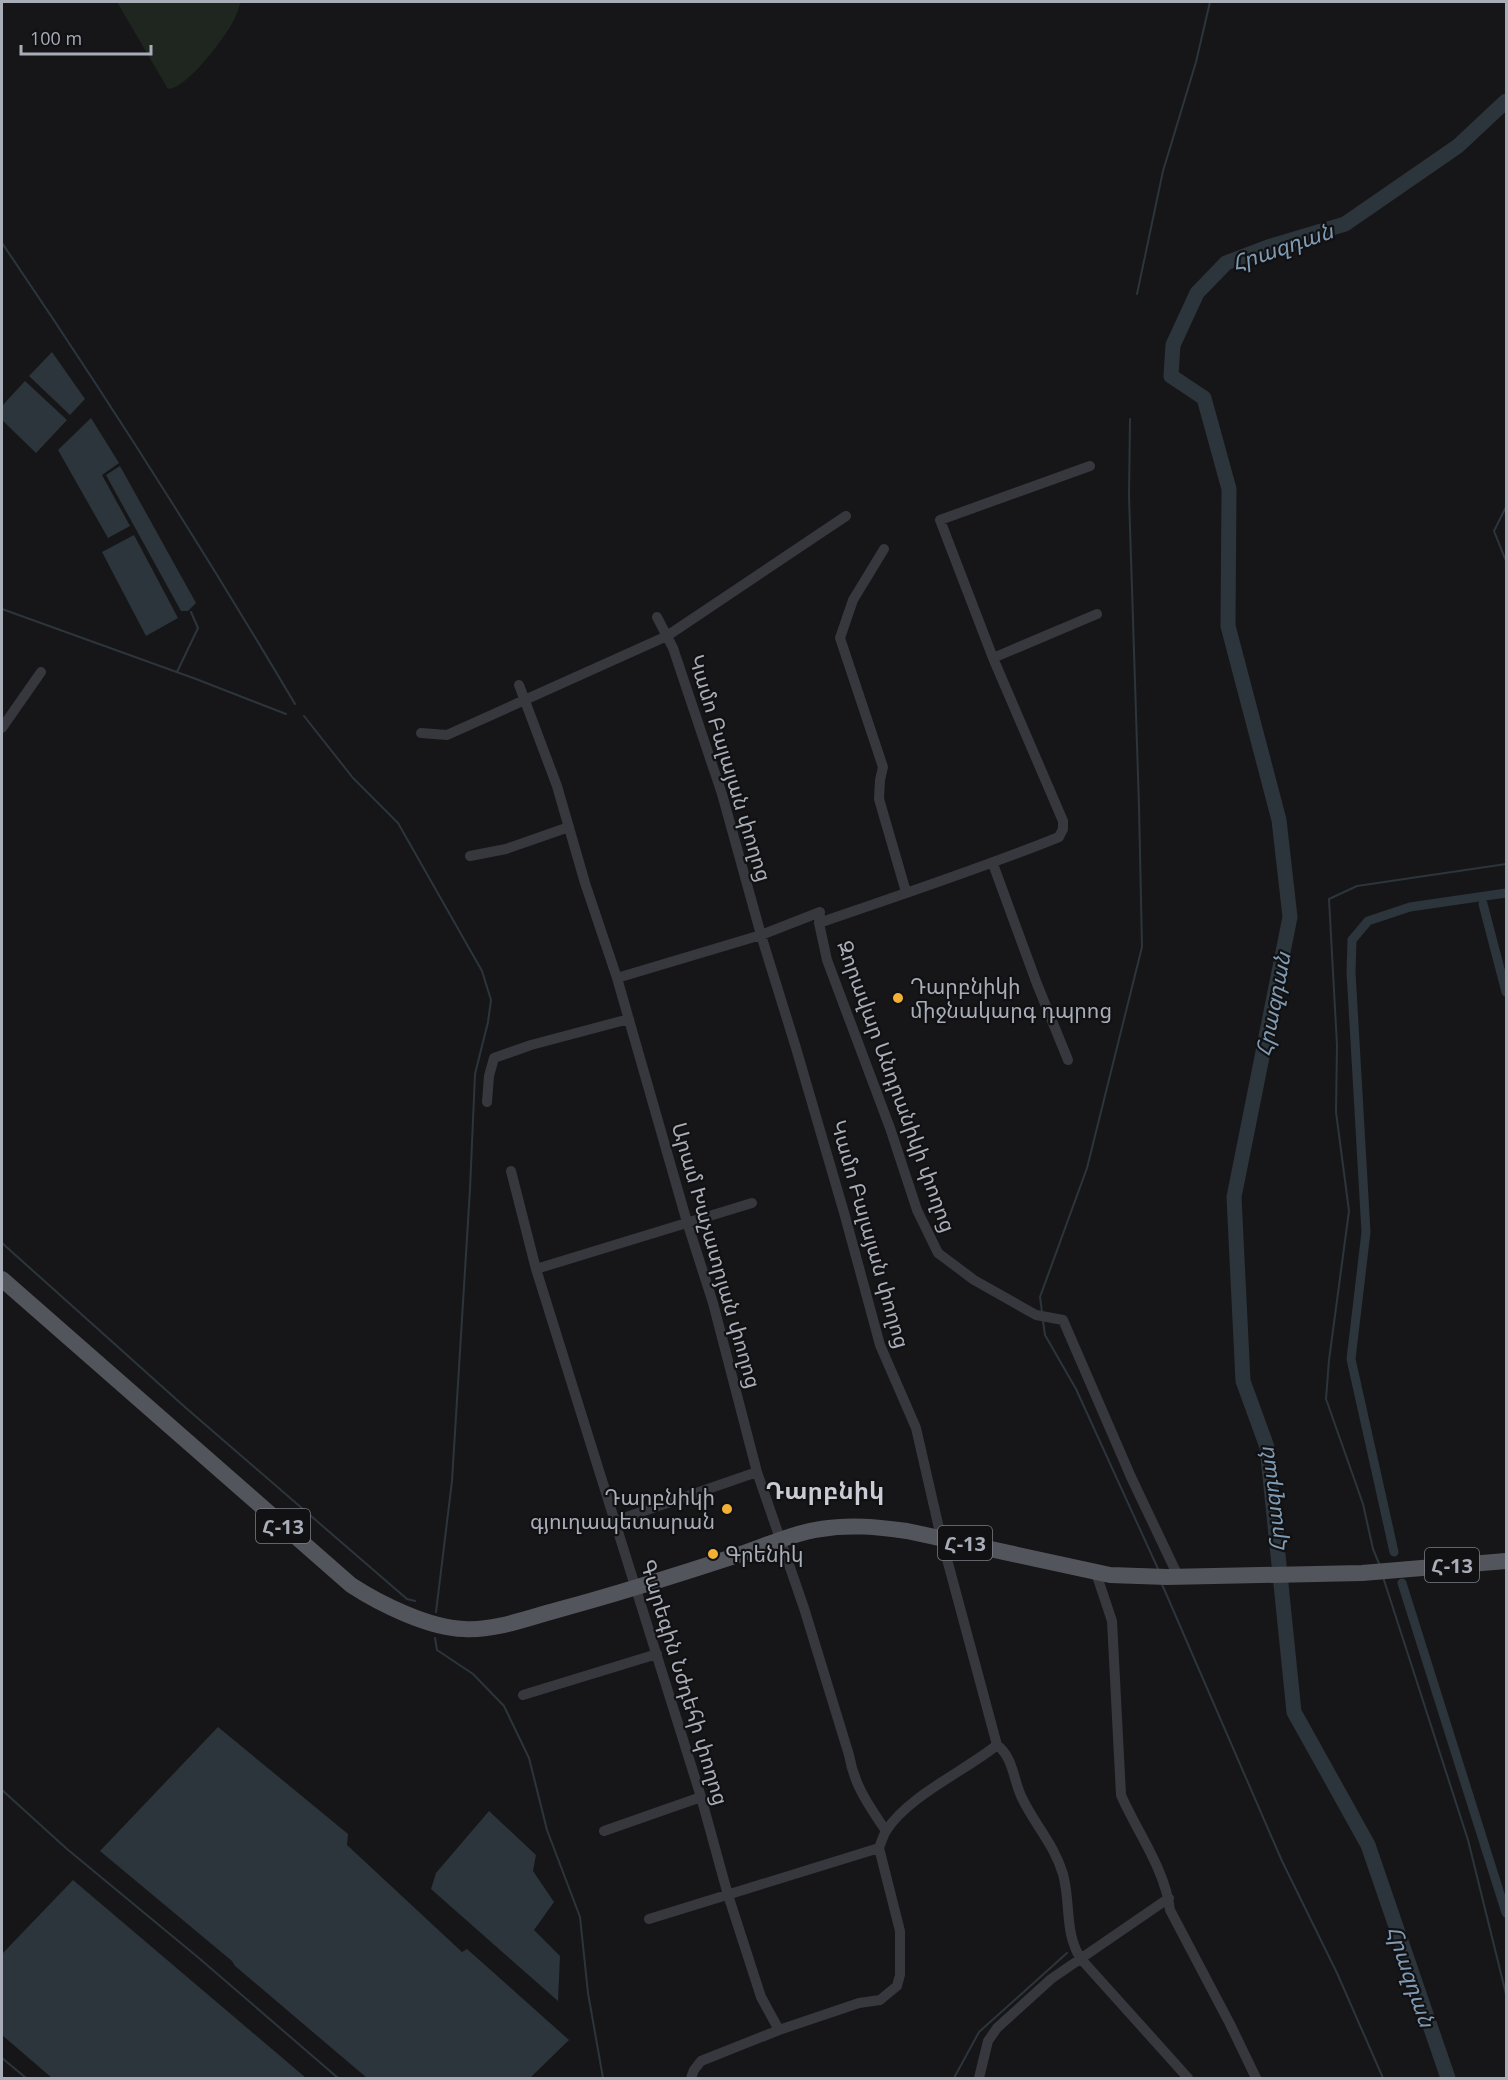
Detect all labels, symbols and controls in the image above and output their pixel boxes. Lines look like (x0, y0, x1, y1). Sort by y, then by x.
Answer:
scale bar (21, 18, 152, 56)
text: 100 m (30, 26, 82, 50)
water label: Հրազդան (1227, 214, 1337, 277)
street label: Կամո Բալայան փողոց (683, 651, 779, 885)
street label: Զորավար Անդրանիկի փողոց (831, 936, 963, 1236)
water label: Հրազդան (1247, 949, 1297, 1059)
place label: Դարբնիկի միջնակարգ դպրոց (910, 972, 1112, 1024)
marker: Դարբնիկի միջնակարգ դպրոց (891, 991, 905, 1005)
street label: Կամո Բալայան փողոց (825, 1117, 917, 1351)
street label: Արամ Խաչատրյան փողոց (666, 1119, 768, 1391)
water label: Հրազդան (1250, 1445, 1292, 1554)
district label: Դարբնիկ (766, 1473, 884, 1506)
place label: Դարբնիկի գյուղապետարան (530, 1483, 715, 1535)
marker: Դարբնիկի գյուղապետարան (720, 1502, 734, 1516)
road number: Հ-13 (256, 1509, 310, 1543)
road number: Հ-13 (938, 1526, 992, 1560)
place label: Գրենիկ (725, 1540, 804, 1568)
marker: Գրենիկ (706, 1547, 720, 1561)
road number: Հ-13 (1425, 1548, 1479, 1582)
street label: Գարեգին Նժդեհի փողոց (634, 1556, 736, 1808)
water label: Հրազդան (1381, 1921, 1444, 2031)

